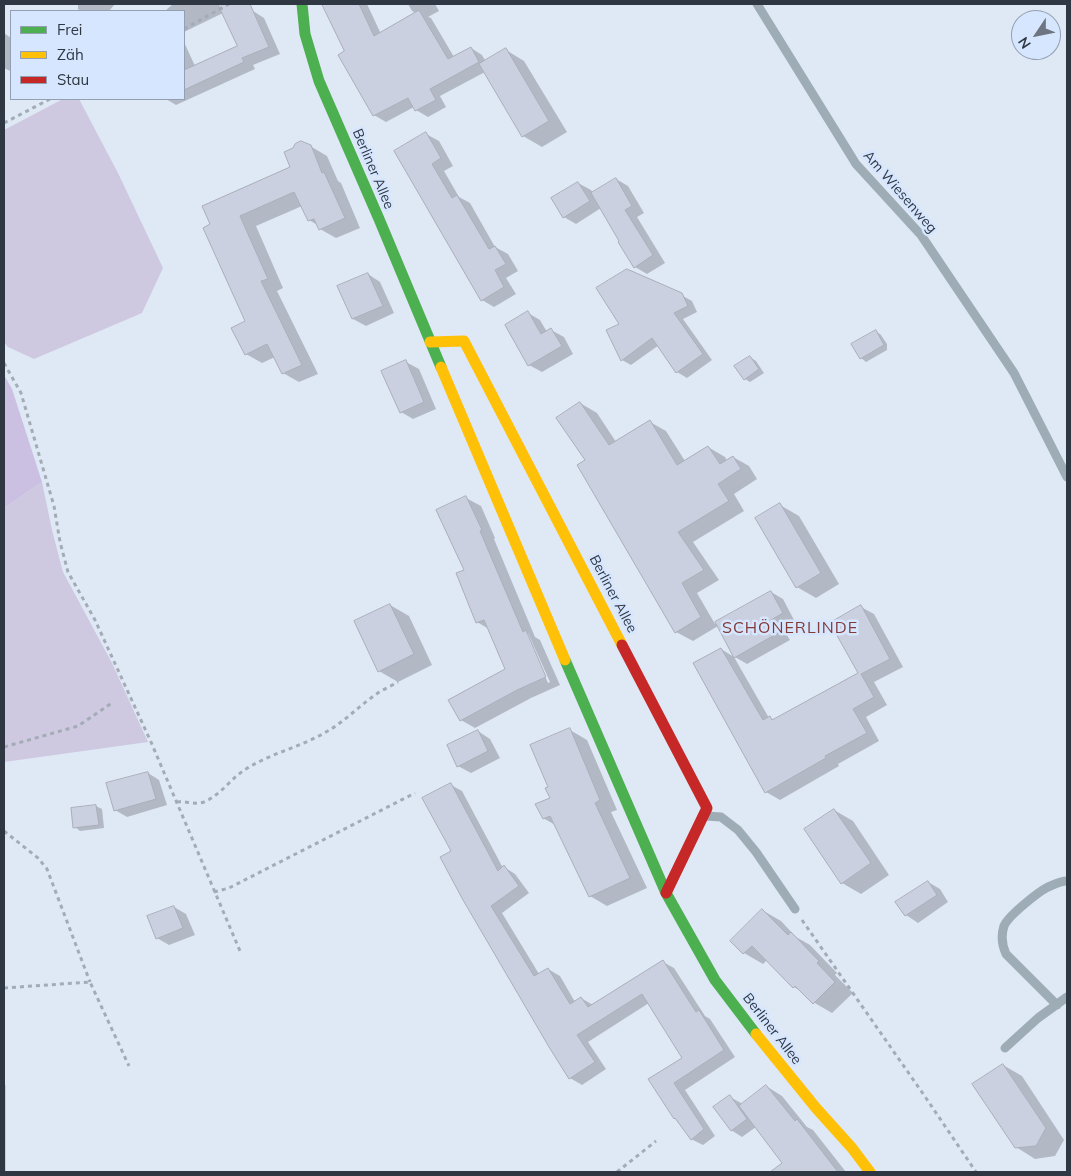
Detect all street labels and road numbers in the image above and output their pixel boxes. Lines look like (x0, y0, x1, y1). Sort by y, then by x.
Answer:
street label: Berliner Allee (349, 126, 397, 212)
street label: Am Wiesenweg (860, 147, 940, 237)
street label: Berliner Allee (585, 552, 641, 636)
street label: Berliner Allee (739, 990, 805, 1068)

